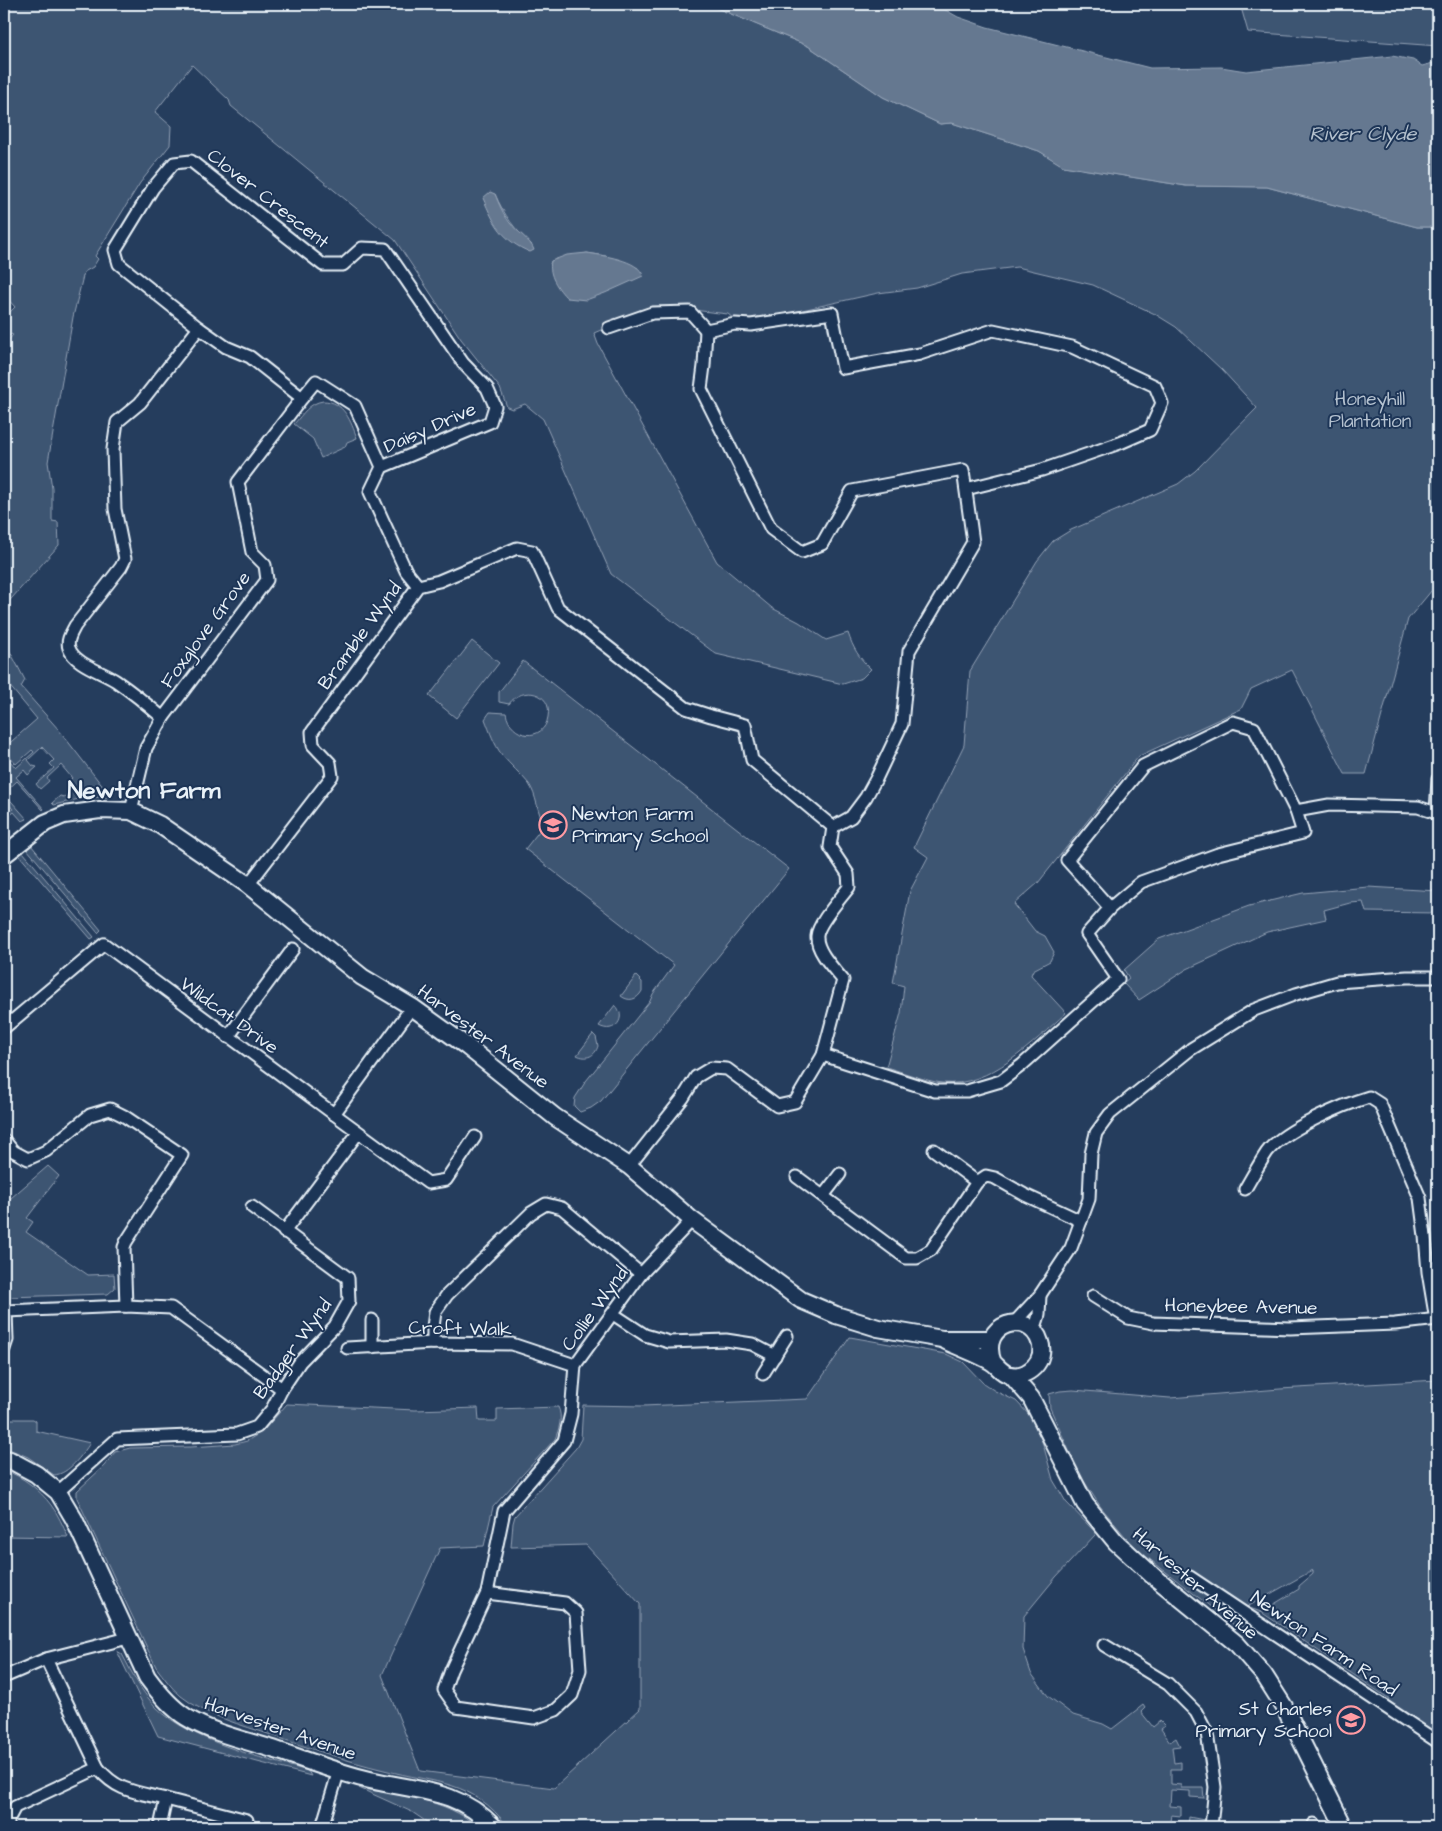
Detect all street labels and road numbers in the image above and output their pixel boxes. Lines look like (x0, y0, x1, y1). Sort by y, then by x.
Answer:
street label: Clover Crescent (201, 143, 335, 256)
street label: Daisy Drive (380, 396, 481, 461)
street label: Foxglove Grove (154, 566, 258, 695)
street label: Bramble Wynd (312, 576, 409, 696)
street label: Wildcat Drive (174, 971, 284, 1061)
street label: Harvester Avenue (411, 978, 555, 1096)
street label: Collie Wynd (555, 1261, 636, 1357)
street label: Honeybee Avenue (1164, 1292, 1318, 1323)
street label: Badger Wynd (247, 1293, 340, 1406)
street label: Croft Walk (408, 1315, 512, 1343)
street label: Harvester Avenue (1126, 1522, 1264, 1646)
street label: Newton Farm Road (1245, 1585, 1403, 1704)
street label: Harvester Avenue (200, 1690, 360, 1768)

